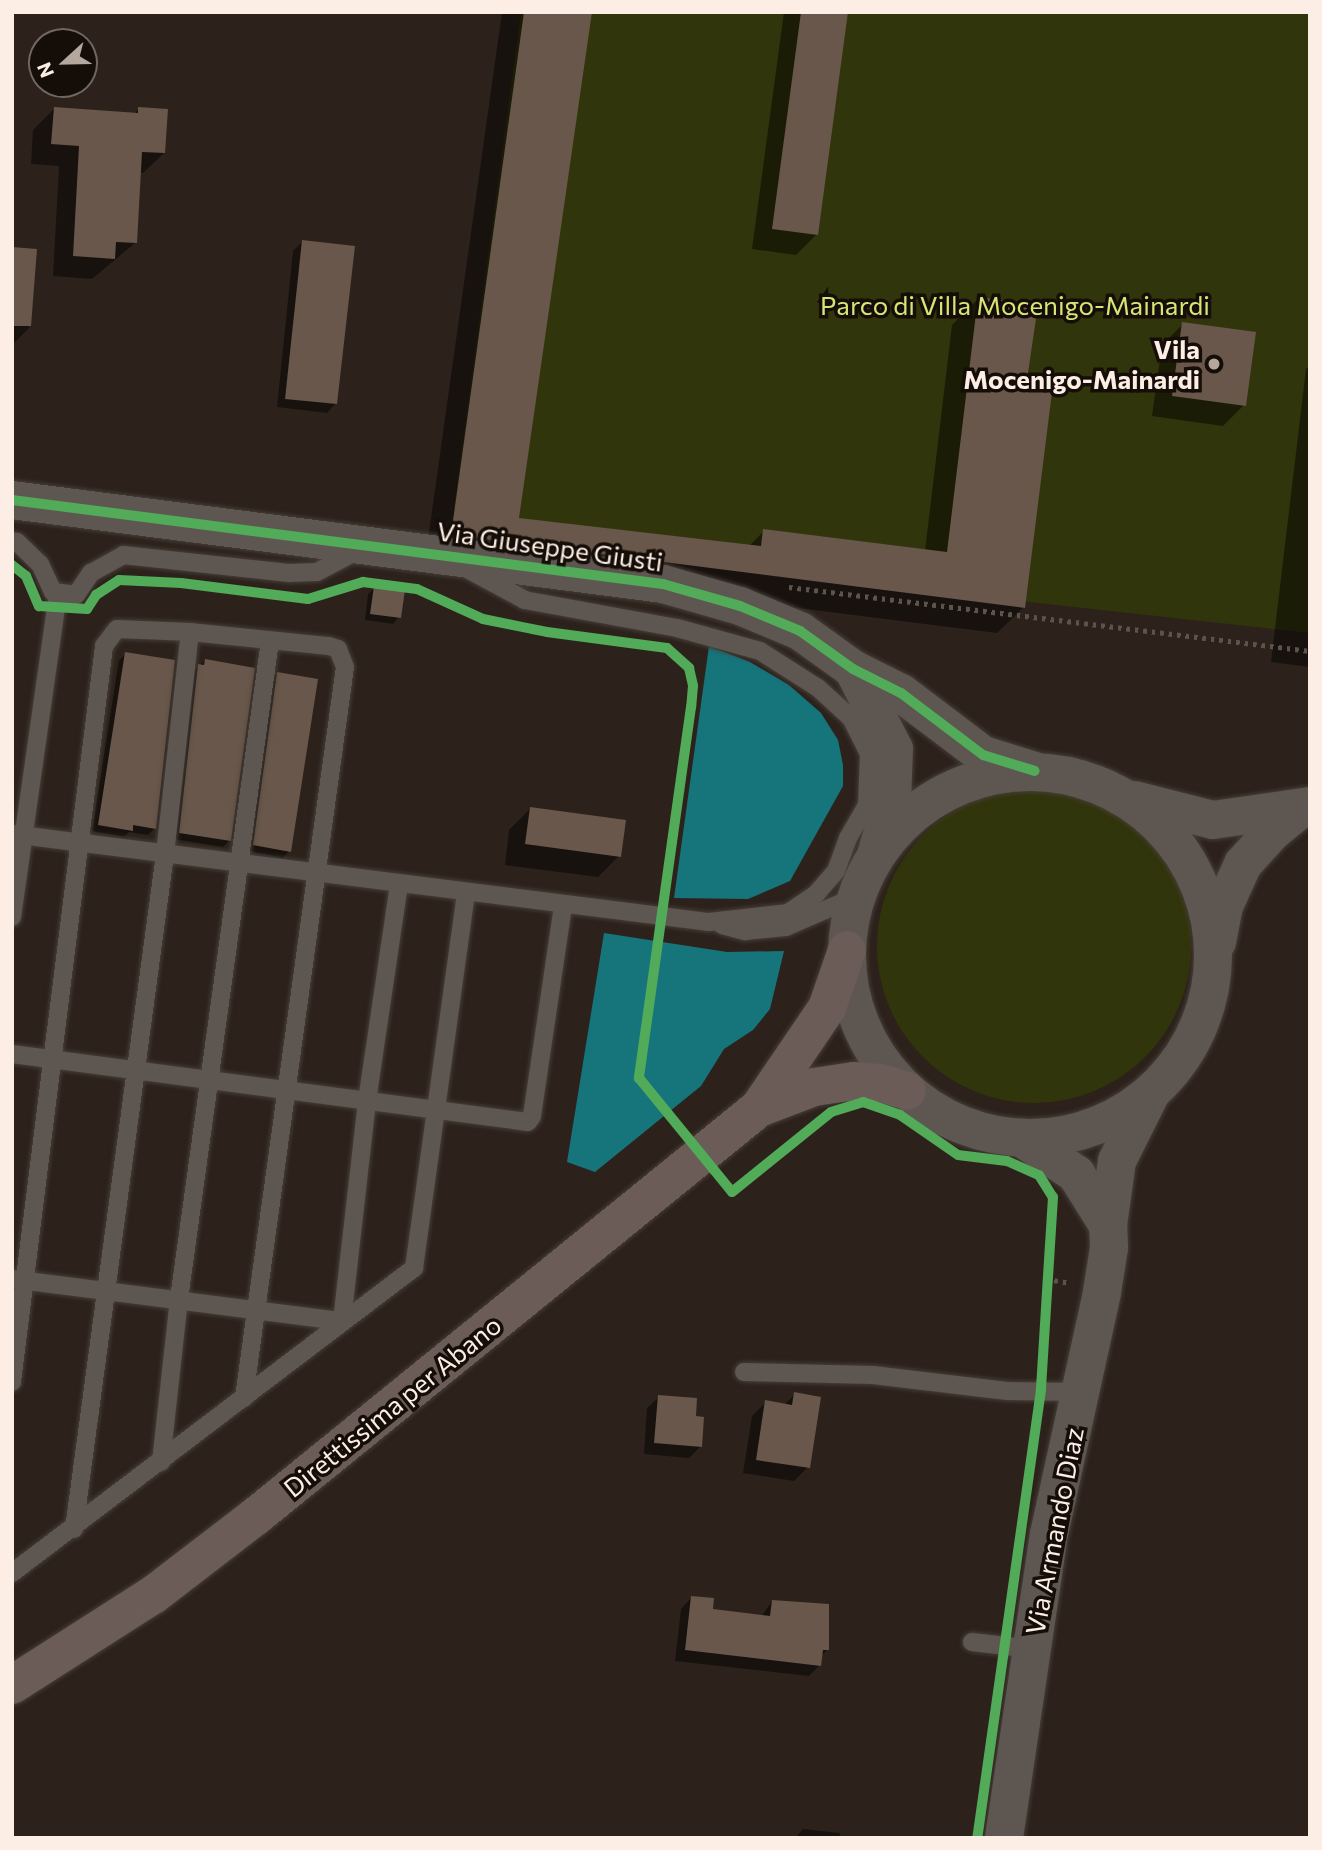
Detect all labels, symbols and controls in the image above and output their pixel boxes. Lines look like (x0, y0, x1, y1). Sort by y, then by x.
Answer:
north arrow (28, 28, 98, 98)
text: N (32, 59, 58, 81)
park label: Parco di Villa Mocenigo-Mainardi (820, 289, 1210, 321)
place label: Vila Mocenigo-Mainardi (963, 333, 1200, 394)
marker: Vila Mocenigo-Mainardi (1206, 356, 1222, 372)
street label: Via Giuseppe Giusti (435, 515, 665, 577)
street label: Direttissima per Abano (277, 1309, 507, 1503)
street label: Via Armando Diaz (1019, 1425, 1089, 1637)

